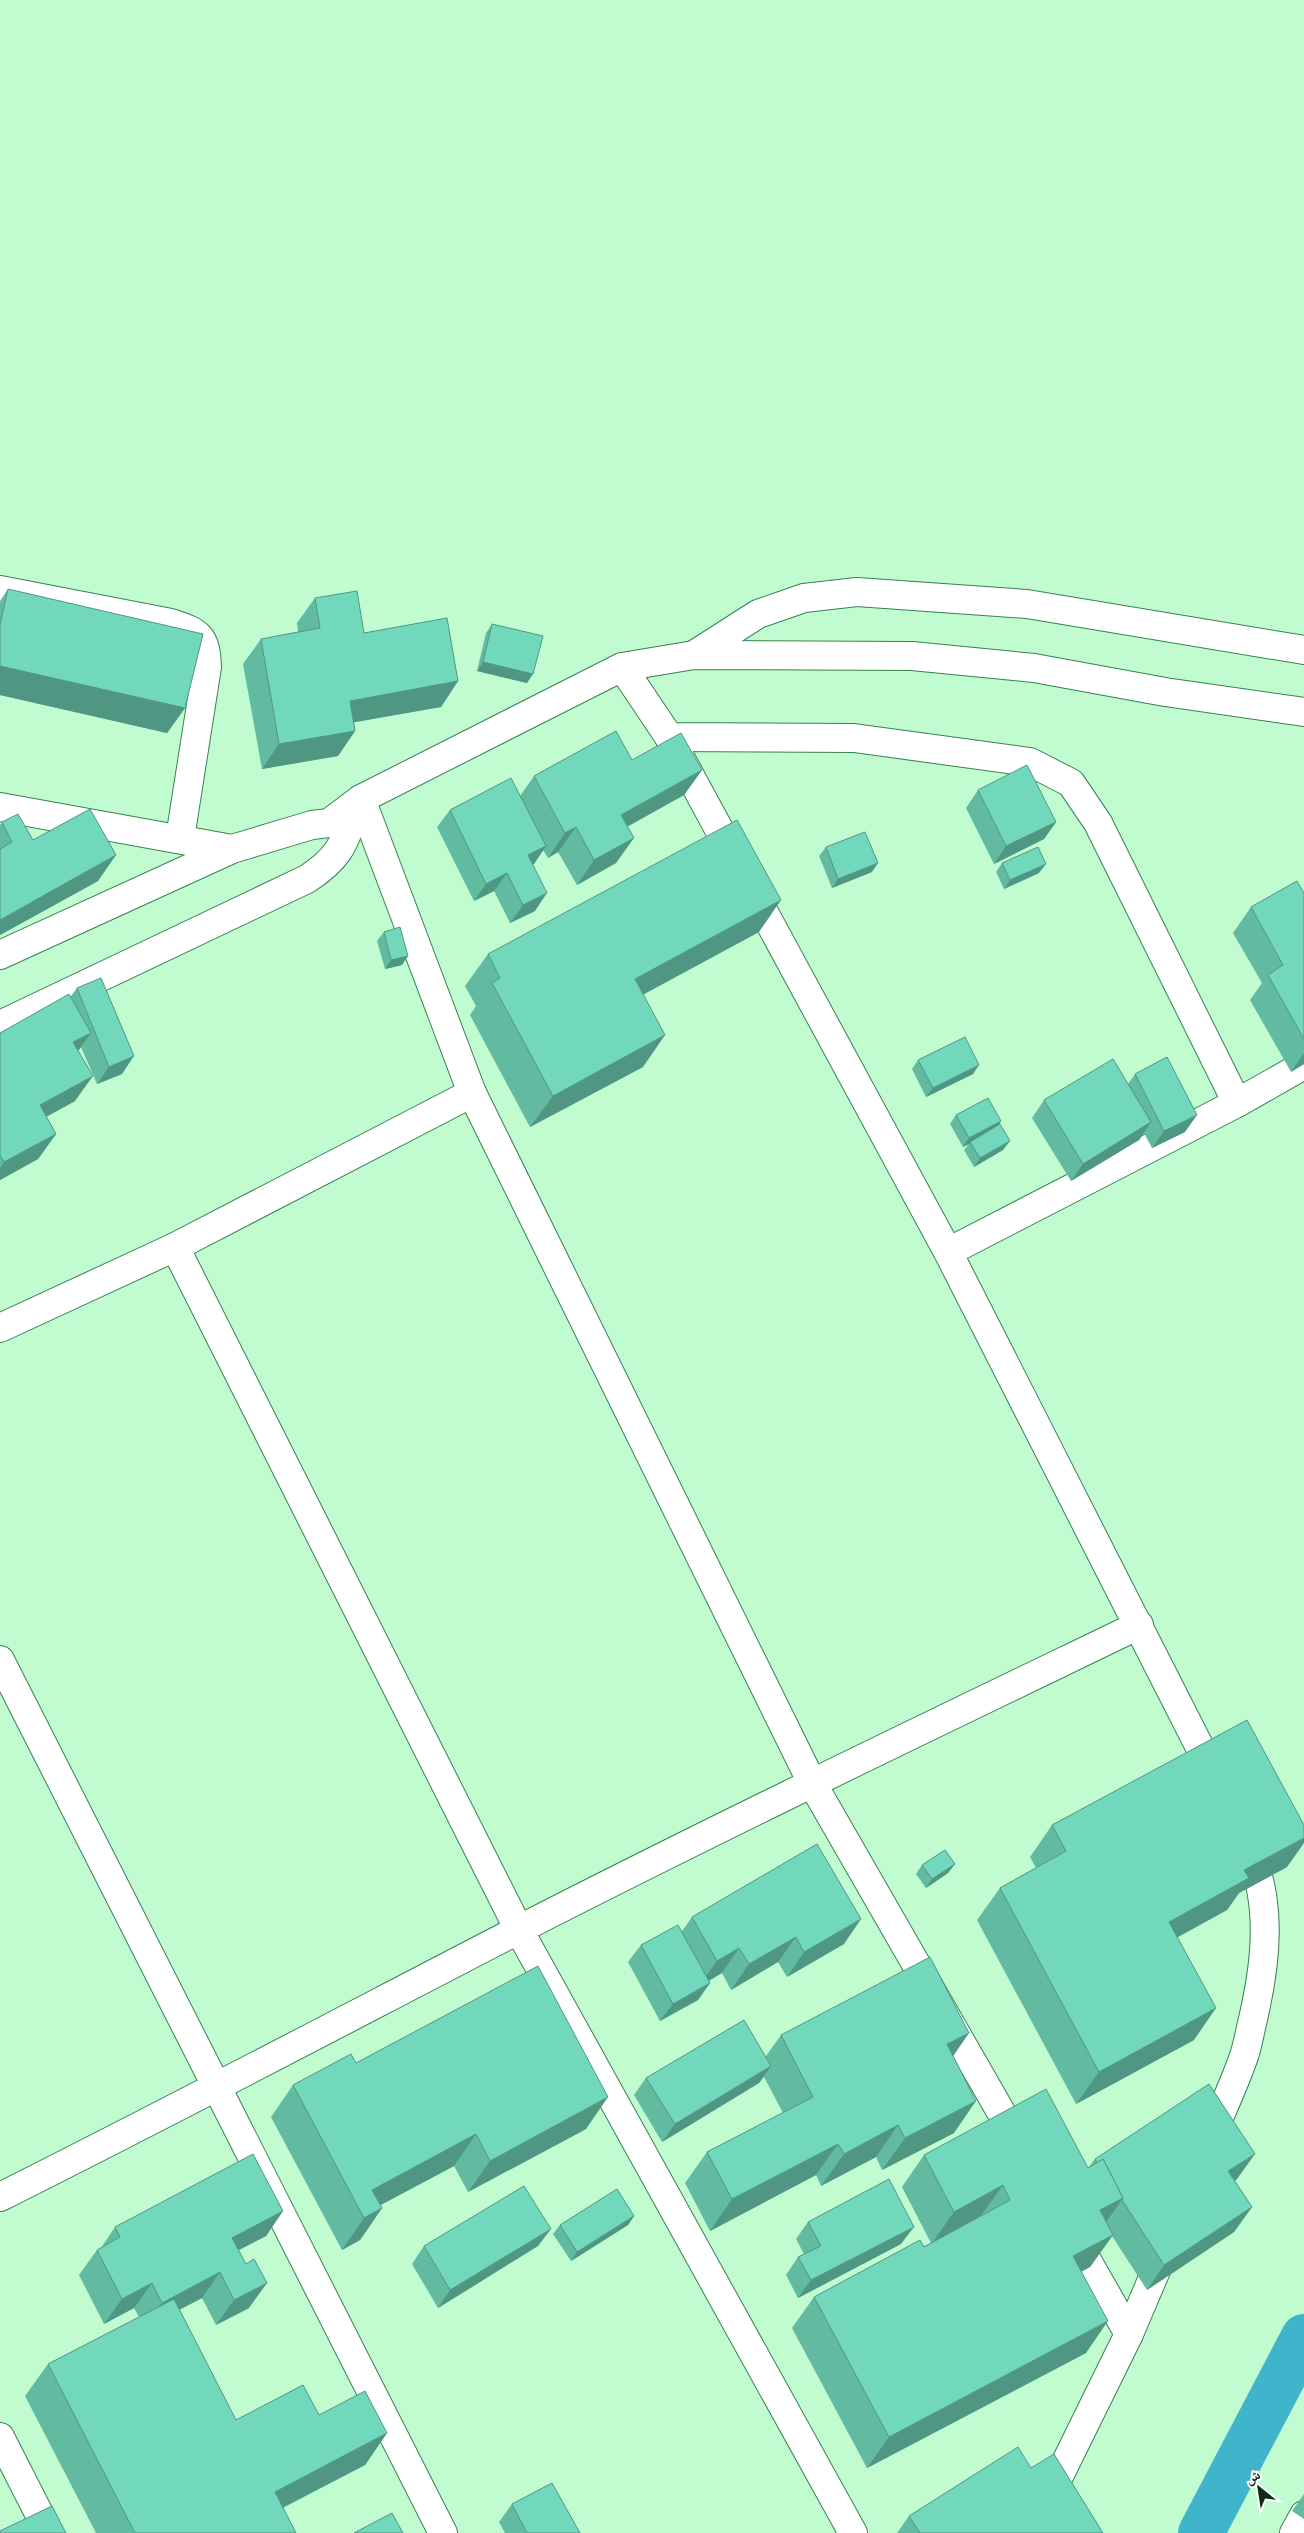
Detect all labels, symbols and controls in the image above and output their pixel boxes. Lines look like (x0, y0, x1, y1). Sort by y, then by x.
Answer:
north arrow (1234, 2463, 1284, 2513)
text: ش (1241, 2464, 1264, 2488)

